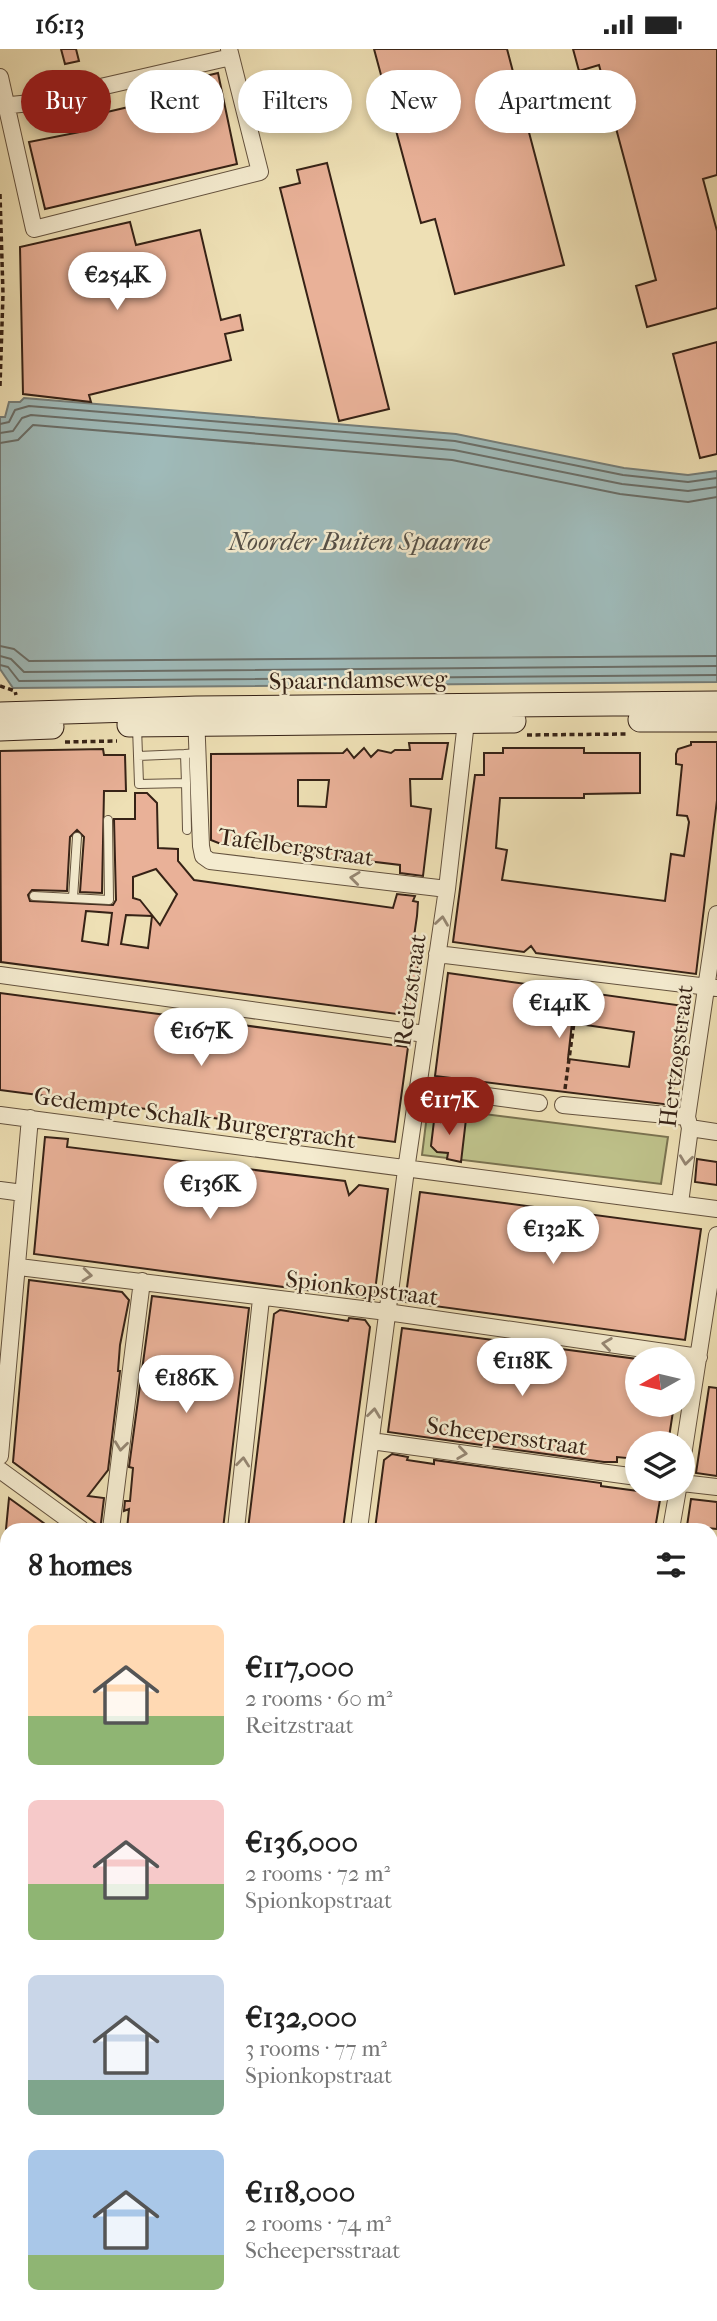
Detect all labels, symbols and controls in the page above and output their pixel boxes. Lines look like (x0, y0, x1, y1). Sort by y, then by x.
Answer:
text: 16:13 (35, 9, 85, 40)
chip: Buy (21, 70, 111, 133)
chip: Rent (125, 70, 224, 133)
chip: Filters (238, 70, 352, 133)
chip: New (366, 70, 461, 133)
chip: Apartment (475, 70, 636, 133)
pin: €254K (68, 253, 166, 312)
text: €254K (84, 261, 150, 288)
water label: Noorder Buiten Spaarne (228, 526, 491, 557)
street label: Spaarndamseweg (269, 664, 449, 696)
street label: Tafelbergstraat (216, 822, 376, 872)
one-way arrow (349, 871, 361, 886)
one-way arrow (434, 915, 449, 927)
street label: Reitzstraat (388, 931, 432, 1048)
pin: €141K (510, 981, 608, 1040)
street label: Hertzogstraat (653, 983, 699, 1129)
text: €141K (529, 989, 589, 1016)
pin: €167K (152, 1009, 250, 1068)
text: €167K (170, 1017, 232, 1044)
pin: €117K (400, 1077, 498, 1137)
street label: Gedempte Schalk Burgergracht (32, 1082, 358, 1155)
text: €117K (420, 1086, 478, 1113)
one-way arrow (679, 1154, 694, 1166)
pin: €136K (161, 1161, 259, 1221)
text: €136K (180, 1170, 240, 1197)
pin: €132K (504, 1207, 602, 1266)
text: €132K (523, 1215, 583, 1242)
street label: Spionkopstraat (284, 1265, 440, 1311)
one-way arrow (81, 1267, 93, 1282)
one-way arrow (602, 1337, 613, 1352)
pin: €118K (473, 1339, 571, 1398)
text: €118K (493, 1347, 551, 1374)
north arrow (625, 1347, 695, 1417)
map controls (625, 1347, 695, 1501)
pin: €186K (137, 1355, 235, 1415)
text: €186K (155, 1364, 217, 1391)
one-way arrow (367, 1407, 382, 1419)
street label: Scheepersstraat (425, 1411, 590, 1461)
button: layers (625, 1431, 695, 1501)
one-way arrow (114, 1440, 129, 1452)
one-way arrow (457, 1446, 468, 1461)
one-way arrow (236, 1456, 251, 1467)
icon: filters (652, 1546, 690, 1584)
text: 8 homes (28, 1548, 132, 1583)
text: €117,000 (245, 1650, 354, 1685)
icon: home (84, 1653, 168, 1737)
text: 2 rooms · 60 m² (245, 1685, 392, 1712)
text: Reitzstraat (245, 1712, 354, 1739)
text: €136,000 (245, 1825, 358, 1860)
icon: home (84, 1828, 168, 1912)
text: 2 rooms · 72 m² (245, 1860, 390, 1887)
text: Spionkopstraat (245, 1887, 392, 1914)
text: €132,000 (245, 2000, 357, 2035)
icon: home (84, 2003, 168, 2087)
text: 3 rooms · 77 m² (245, 2035, 387, 2062)
text: Spionkopstraat (245, 2062, 392, 2089)
text: €118,000 (245, 2175, 355, 2210)
icon: home (84, 2178, 168, 2262)
text: 2 rooms · 74 m² (245, 2210, 391, 2237)
text: Scheepersstraat (245, 2237, 401, 2264)

